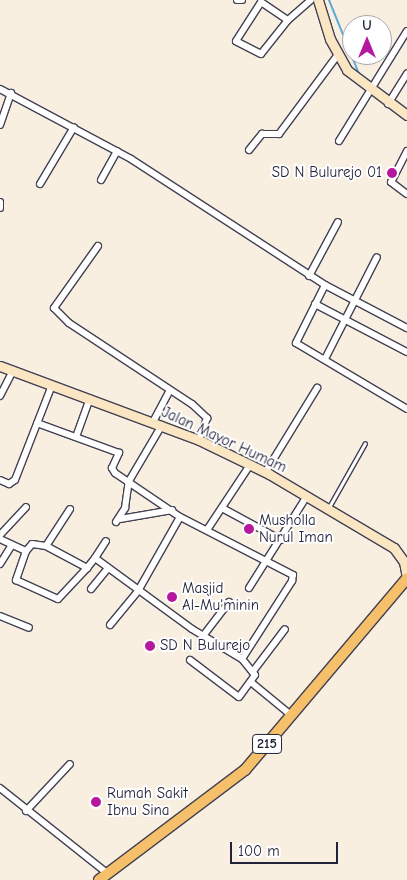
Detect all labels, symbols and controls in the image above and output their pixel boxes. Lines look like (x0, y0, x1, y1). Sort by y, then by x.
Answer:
north arrow (342, 15, 392, 65)
text: U (362, 17, 372, 34)
place label: SD N Bulurejo 01 (272, 164, 382, 182)
marker: SD N Bulurejo 01 (386, 167, 398, 179)
street label: Jalan Mayor Humam (159, 403, 289, 477)
place label: Musholla Nurul Iman (259, 511, 333, 546)
marker: Musholla Nurul Iman (243, 523, 255, 535)
place label: Masjid Al-Mu'minin (182, 579, 259, 614)
marker: Masjid Al-Mu'minin (166, 591, 178, 603)
place label: SD N Bulurejo (160, 637, 250, 655)
marker: SD N Bulurejo (144, 640, 156, 652)
road number: 215 (252, 732, 282, 756)
place label: Rumah Sakit Ibnu Sina (107, 784, 188, 819)
marker: Rumah Sakit Ibnu Sina (89, 795, 103, 809)
scale bar (232, 832, 340, 864)
text: 100 m (238, 842, 280, 860)

